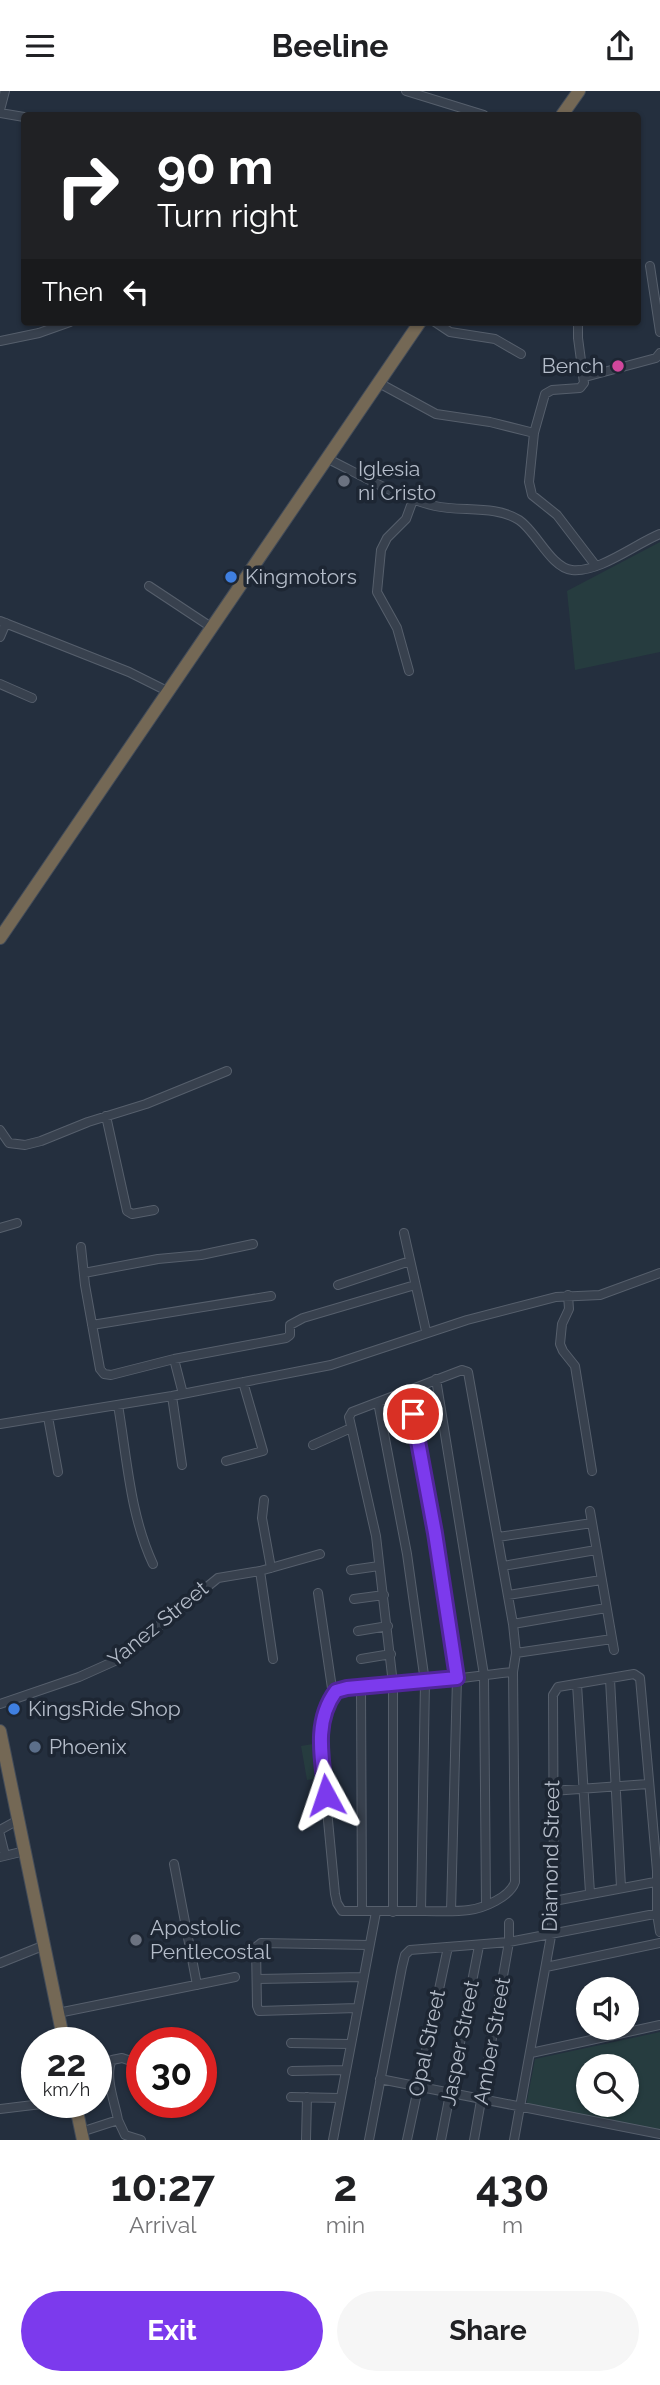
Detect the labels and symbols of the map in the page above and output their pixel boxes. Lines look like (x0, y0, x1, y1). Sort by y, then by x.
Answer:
place label: Bench (542, 353, 604, 378)
marker: Bench (610, 358, 626, 374)
place label: Iglesia ni Cristo (358, 456, 436, 505)
marker: Iglesia ni Cristo (336, 473, 352, 489)
place label: Kingmotors (245, 564, 357, 589)
marker: Kingmotors (223, 569, 239, 585)
pin (383, 1384, 443, 1444)
street label: Yanez Street (103, 1576, 213, 1672)
place label: KingsRide Shop (28, 1696, 181, 1721)
marker: KingsRide Shop (6, 1701, 22, 1717)
place label: Phoenix (49, 1734, 127, 1759)
marker: Phoenix (27, 1739, 43, 1755)
position arrow (289, 1758, 363, 1832)
street label: Diamond Street (537, 1780, 564, 1932)
place label: Apostolic Pentlecostal (150, 1915, 271, 1964)
marker: Apostolic Pentlecostal (128, 1932, 144, 1948)
street label: Amber Street (468, 1975, 515, 2107)
street label: Jasper Street (435, 1978, 484, 2108)
street label: Opal Street (403, 1987, 450, 2099)
speed limit sign: 30 (126, 2027, 217, 2118)

